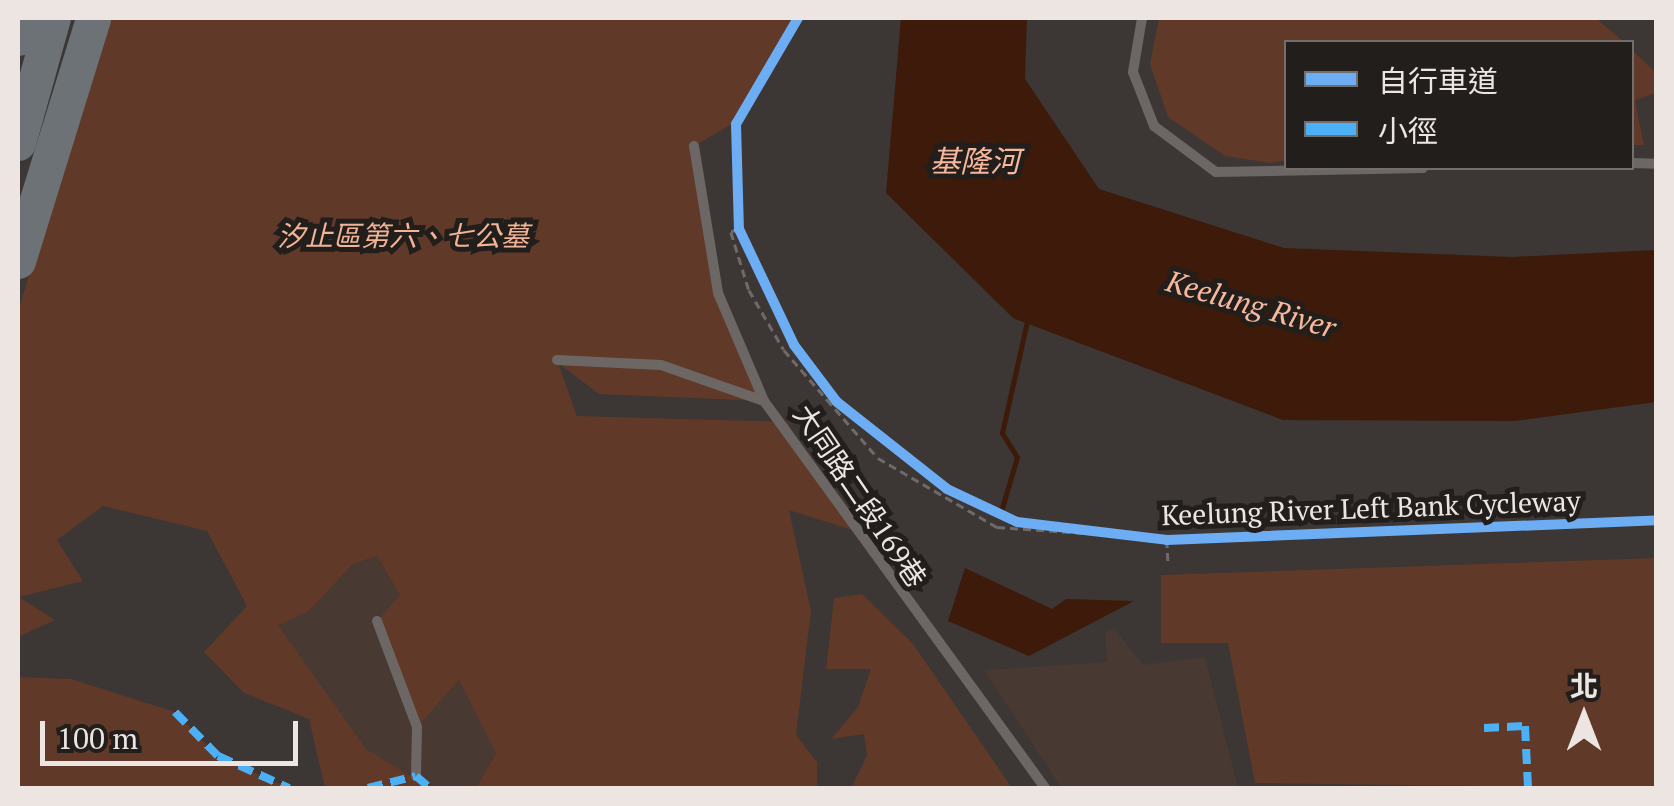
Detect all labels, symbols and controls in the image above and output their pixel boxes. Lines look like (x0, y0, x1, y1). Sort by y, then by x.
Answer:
legend (1284, 40, 1634, 170)
text: 自行車道 (1378, 61, 1498, 101)
text: 小徑 (1378, 111, 1438, 151)
water label: 基隆河 (930, 143, 1020, 179)
park label: 汐止區第六、七公墓 (277, 219, 529, 253)
water label: Keelung River (1162, 263, 1340, 345)
street label: 大同路二段169巷 (787, 398, 933, 594)
street label: Keelung River Left Bank Cycleway (1161, 484, 1581, 532)
north arrow (1534, 666, 1634, 766)
text: 北 (1570, 667, 1598, 704)
scale bar (45, 701, 302, 763)
text: 100 m (57, 718, 138, 758)

